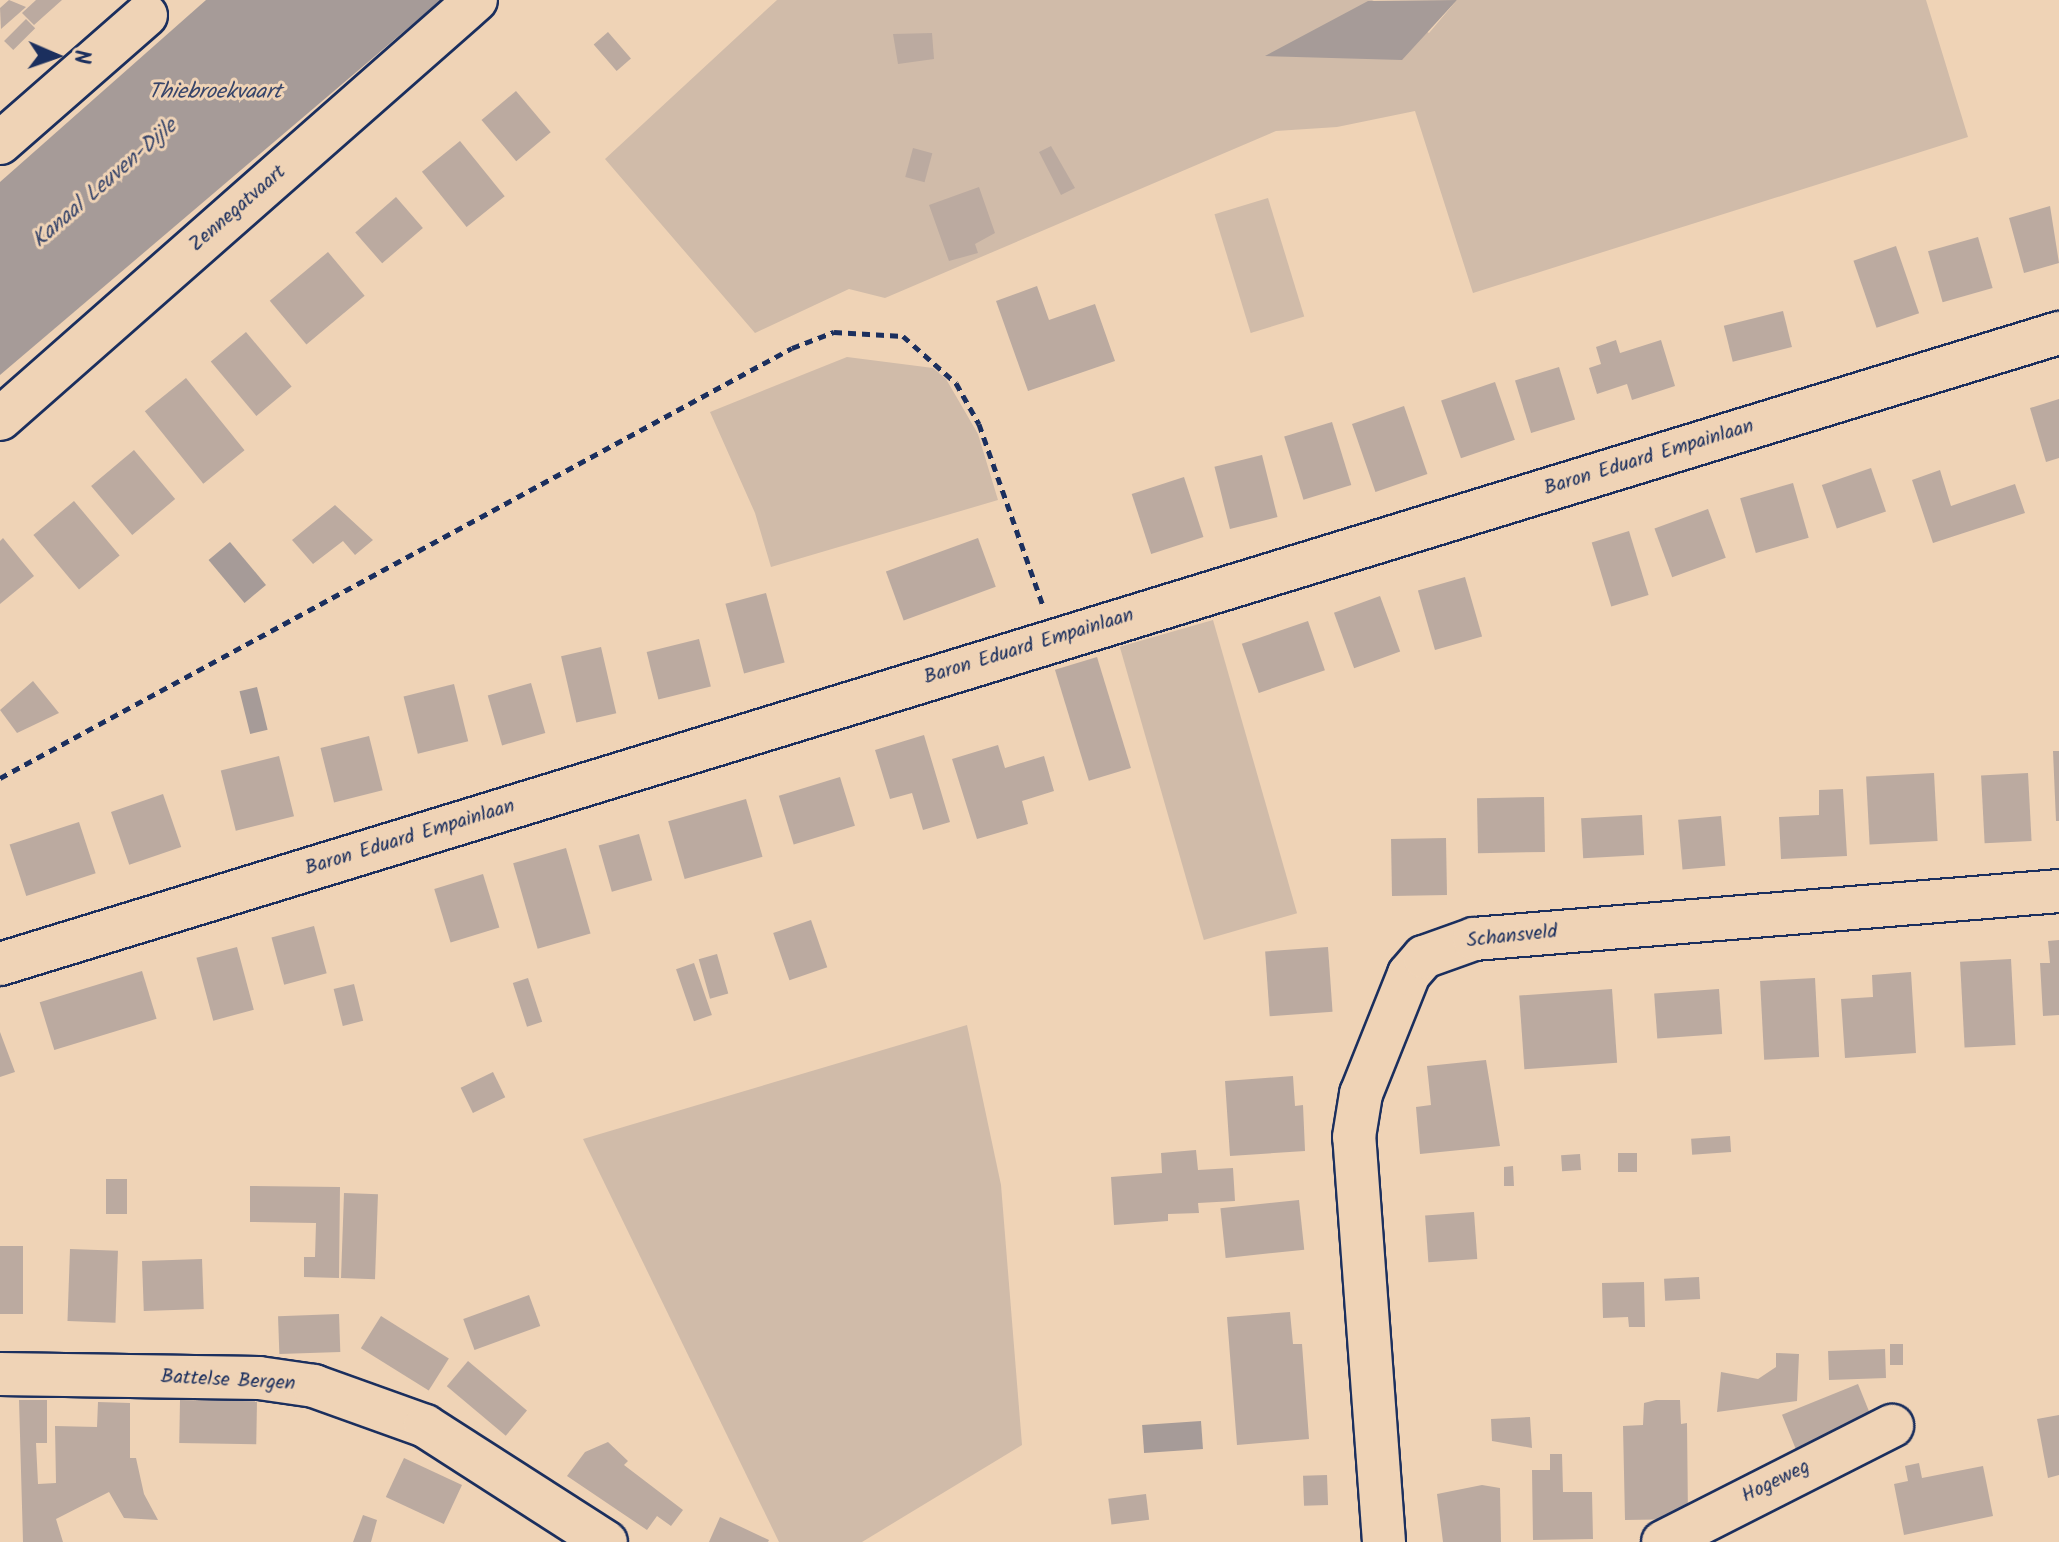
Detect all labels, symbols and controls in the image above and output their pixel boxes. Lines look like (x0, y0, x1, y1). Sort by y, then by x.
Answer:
north arrow (16, 16, 96, 96)
text: N (63, 49, 98, 64)
water label: Thiebroekvaart (148, 80, 282, 106)
water label: Kanaal Leuven-Dijle (27, 114, 183, 254)
street label: Zennegatvaart (185, 161, 291, 257)
street label: Baron Eduard Empainlaan (1541, 415, 1757, 501)
street label: Baron Eduard Empainlaan (921, 604, 1137, 690)
street label: Baron Eduard Empainlaan (302, 795, 518, 881)
street label: Schansveld (1465, 920, 1559, 954)
street label: Battelse Bergen (160, 1365, 296, 1397)
street label: Hogeweg (1738, 1455, 1814, 1509)

